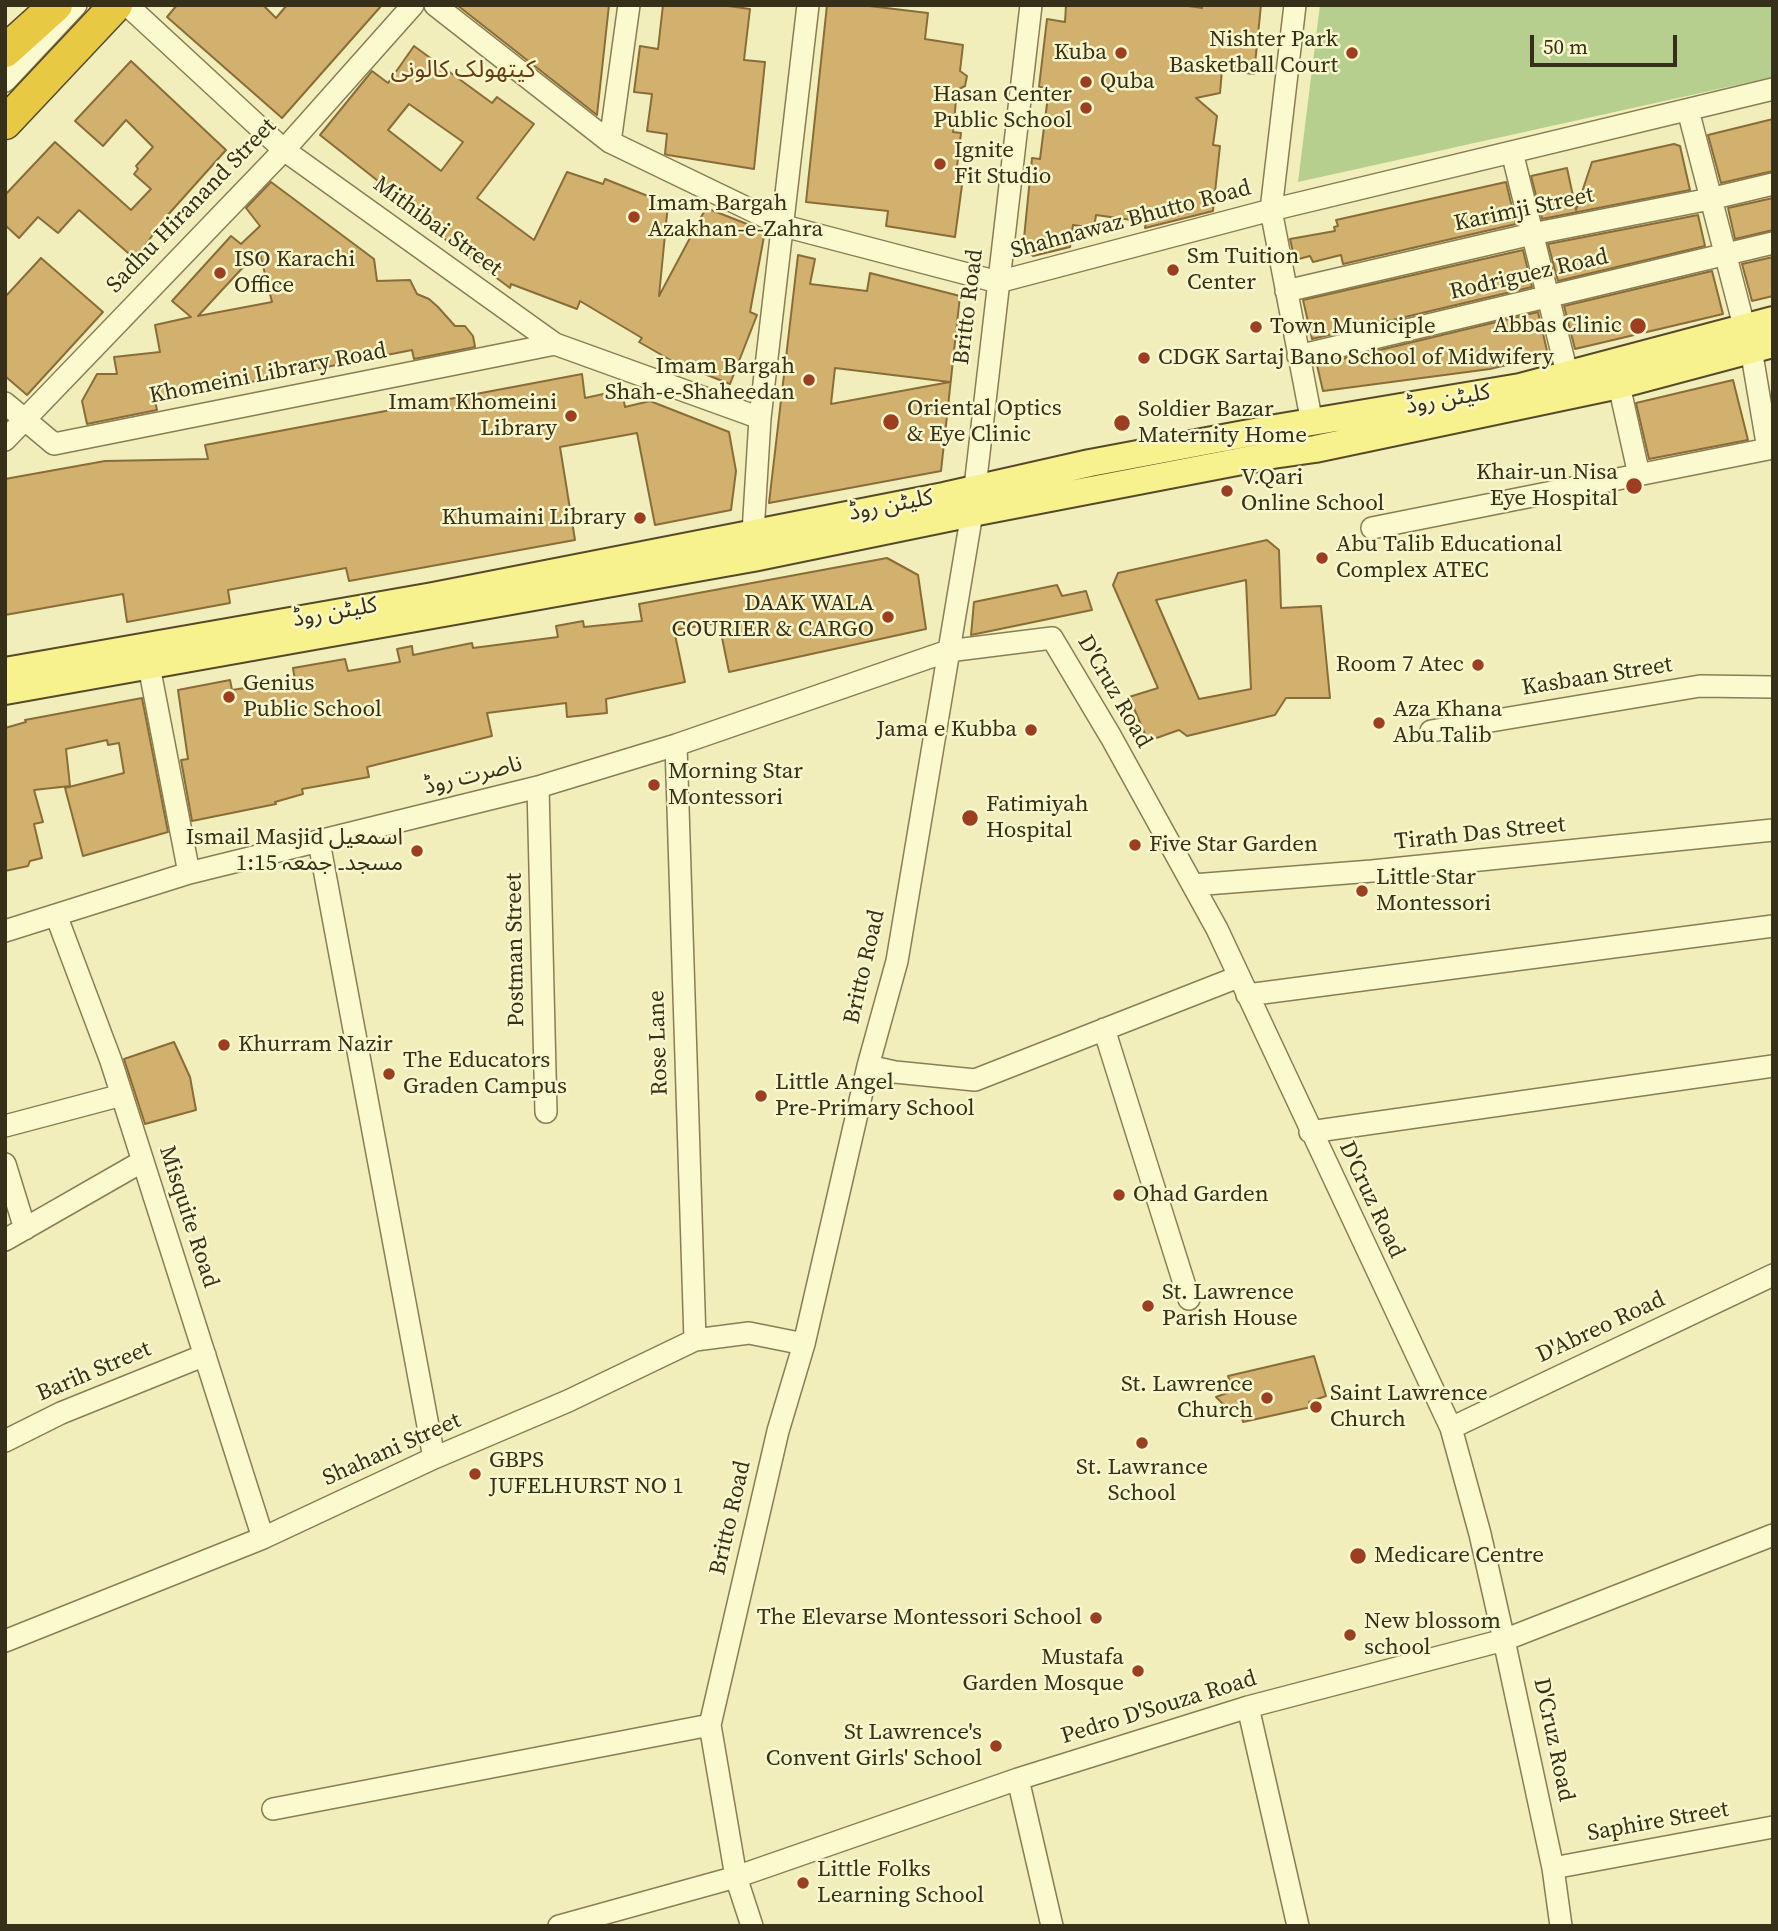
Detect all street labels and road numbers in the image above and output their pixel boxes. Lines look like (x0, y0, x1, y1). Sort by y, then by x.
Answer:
street label: Sadhu Hiranand Street (101, 113, 283, 299)
street label: Mithibai Street (367, 171, 507, 283)
street label: Shahnawaz Bhutto Road (1008, 175, 1254, 265)
street label: Karimji Street (1452, 182, 1596, 238)
street label: Rodriguez Road (1447, 243, 1611, 307)
street label: Britto Road (948, 248, 990, 366)
street label: Khomeini Library Road (147, 337, 389, 411)
street label: کلیٹن روڈ (1404, 379, 1492, 421)
street label: کلیٹن روڈ (846, 484, 936, 528)
street label: کلیٹن روڈ (291, 592, 379, 634)
street label: D'Cruz Road (1071, 631, 1157, 753)
street label: Kasbaan Street (1520, 651, 1674, 703)
street label: ناصرت روڈ (421, 750, 525, 802)
street label: Tirath Das Street (1393, 811, 1567, 857)
street label: Postman Street (501, 873, 531, 1027)
street label: Britto Road (838, 907, 892, 1027)
street label: Rose Lane (643, 990, 675, 1096)
street label: D'Cruz Road (1332, 1137, 1410, 1263)
street label: Misquite Road (152, 1143, 224, 1291)
street label: D'Abreo Road (1532, 1286, 1670, 1370)
street label: Barih Street (33, 1336, 155, 1408)
street label: Shahani Street (319, 1407, 465, 1493)
street label: Britto Road (704, 1458, 758, 1578)
street label: Pedro D'Souza Road (1058, 1665, 1260, 1751)
street label: D'Cruz Road (1526, 1676, 1580, 1804)
street label: Saphire Street (1585, 1796, 1731, 1848)

